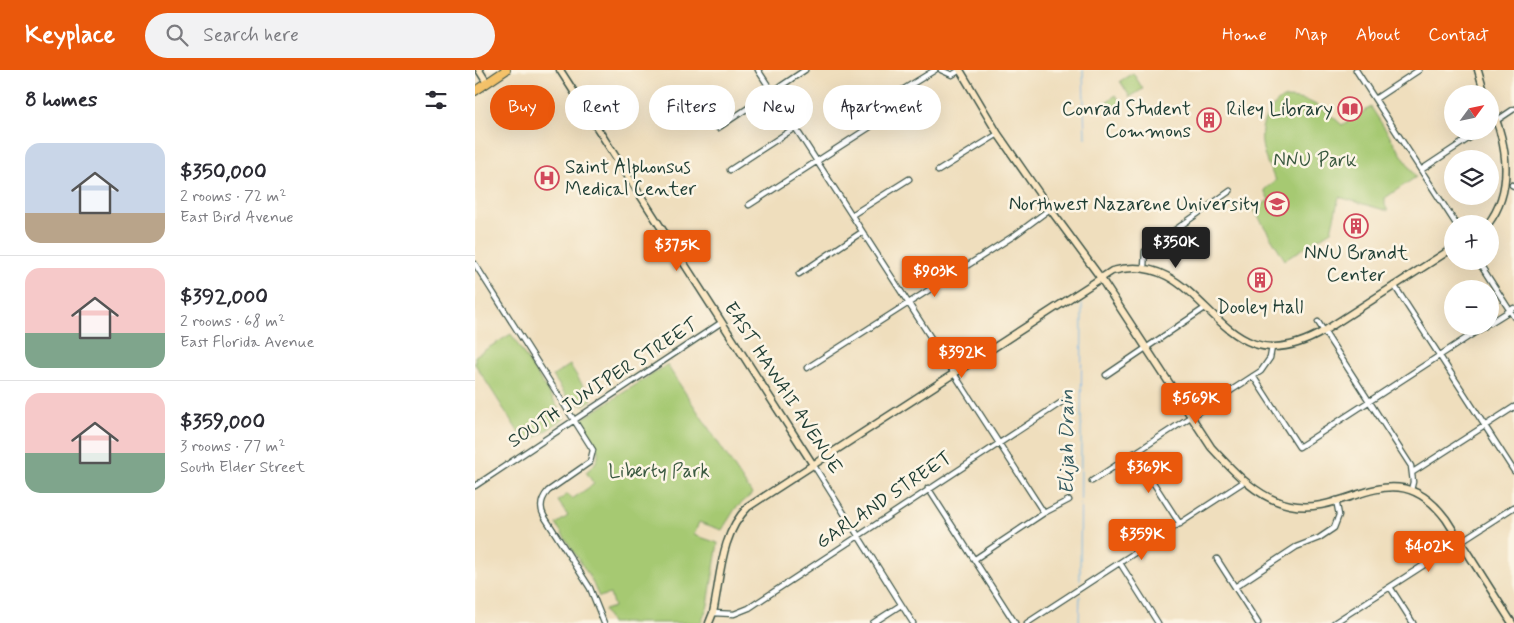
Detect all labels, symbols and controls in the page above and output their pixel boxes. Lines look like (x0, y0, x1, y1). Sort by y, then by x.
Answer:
search box (145, 13, 495, 58)
text: Keyplace (25, 20, 115, 51)
icon: search (163, 21, 191, 49)
text: Search here (203, 23, 299, 48)
text: Home (1222, 23, 1267, 47)
text: Map (1295, 23, 1328, 47)
text: About (1356, 23, 1400, 47)
text: Contact (1428, 23, 1489, 47)
chip: Buy (490, 85, 555, 130)
chip: Rent (565, 85, 639, 130)
chip: Filters (649, 85, 735, 130)
chip: New (745, 85, 813, 130)
chip: Apartment (823, 85, 941, 130)
north arrow (1444, 85, 1499, 140)
map controls (1444, 85, 1499, 335)
text: 8 homes (25, 86, 97, 114)
icon: filters (422, 86, 450, 114)
library icon: Riley Library (1337, 96, 1363, 122)
place label: Conrad Student Commons (1062, 97, 1191, 144)
place label: Riley Library (1226, 97, 1333, 122)
building icon: Conrad Student Commons (1196, 107, 1222, 133)
park label: NNU Park (1273, 148, 1357, 173)
button: layers (1444, 150, 1499, 205)
place label: Saint Alphonsus Medical Center (565, 155, 696, 202)
text: $350,000 (180, 158, 267, 186)
icon: home (65, 163, 125, 223)
hospital icon: Saint Alphonsus Medical Center (534, 165, 560, 191)
text: 2 rooms · 72 m² (180, 186, 286, 207)
school or university icon: Northwest Nazarene University (1264, 191, 1290, 217)
place label: Northwest Nazarene University (1009, 192, 1259, 217)
text: East Bird Avenue (180, 207, 293, 228)
building icon: NNU Brandt Center (1343, 213, 1369, 239)
button: + (1444, 215, 1499, 270)
pin: $350K (1141, 226, 1211, 269)
pin: $375K (642, 230, 712, 272)
text: $350K (1153, 232, 1199, 253)
text: $375K (655, 235, 699, 256)
place label: NNU Brandt Center (1304, 241, 1408, 288)
pin: $903K (900, 256, 970, 298)
text: $903K (913, 261, 957, 282)
building icon: Dooley Hall (1247, 267, 1273, 293)
button: − (1444, 280, 1499, 335)
text: $392,000 (180, 283, 268, 311)
icon: home (65, 288, 125, 348)
place label: Dooley Hall (1217, 295, 1303, 320)
street label: EAST HAWAII AVENUE (718, 297, 848, 479)
text: 2 rooms · 68 m² (180, 311, 285, 332)
street label: SOUTH JUNIPER STREET (503, 312, 704, 454)
text: East Florida Avenue (180, 332, 314, 353)
pin: $392K (927, 336, 997, 379)
text: $392K (938, 342, 986, 363)
pin: $569K (1161, 382, 1231, 425)
text: $569K (1172, 388, 1220, 409)
water label: Elijah Drain (1054, 390, 1081, 494)
text: $359,000 (180, 408, 265, 436)
icon: home (65, 413, 125, 473)
text: 3 rooms · 77 m² (180, 436, 285, 457)
street label: GARLAND STREET (811, 445, 957, 555)
pin: $369K (1114, 452, 1184, 494)
text: South Elder Street (180, 457, 305, 478)
text: $369K (1126, 457, 1172, 478)
park label: Liberty Park (608, 459, 710, 484)
pin: $359K (1107, 518, 1177, 561)
text: $359K (1120, 524, 1164, 545)
pin: $402K (1394, 530, 1464, 573)
text: $402K (1405, 536, 1453, 557)

